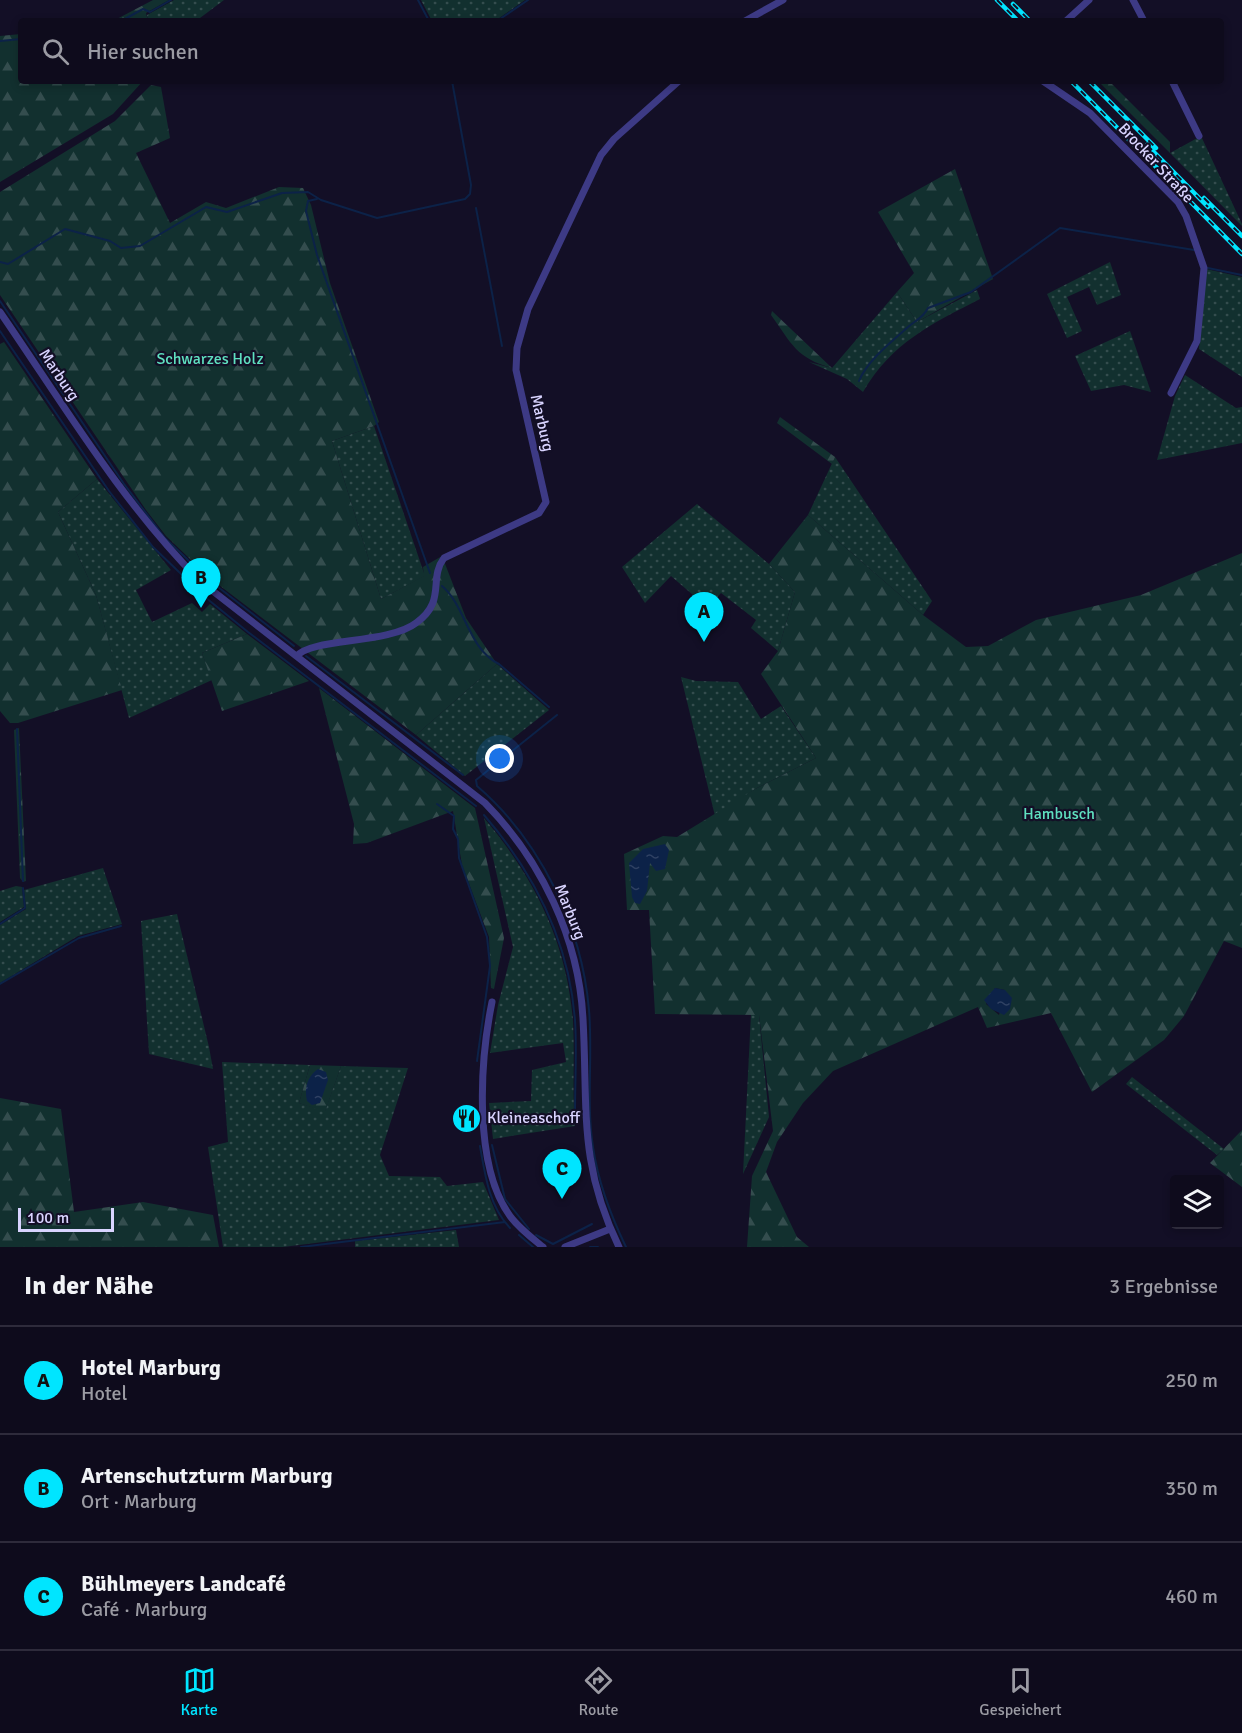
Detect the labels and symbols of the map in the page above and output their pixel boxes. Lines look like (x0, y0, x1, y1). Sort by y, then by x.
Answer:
street label: Brocker Straße (1114, 119, 1198, 207)
street label: Marburg (34, 345, 84, 405)
park label: Schwarzes Holz (156, 349, 264, 369)
street label: Marburg (526, 392, 558, 454)
pin: B (182, 558, 220, 608)
pin: A (684, 592, 724, 642)
your location (485, 744, 514, 773)
park label: Hambusch (1023, 804, 1095, 824)
street label: Marburg (550, 881, 590, 943)
restaurant icon: Kleineaschoff (450, 1102, 482, 1134)
place label: Kleineaschoff (487, 1108, 581, 1128)
pin: C (542, 1150, 582, 1199)
scale bar (18, 1205, 114, 1232)

